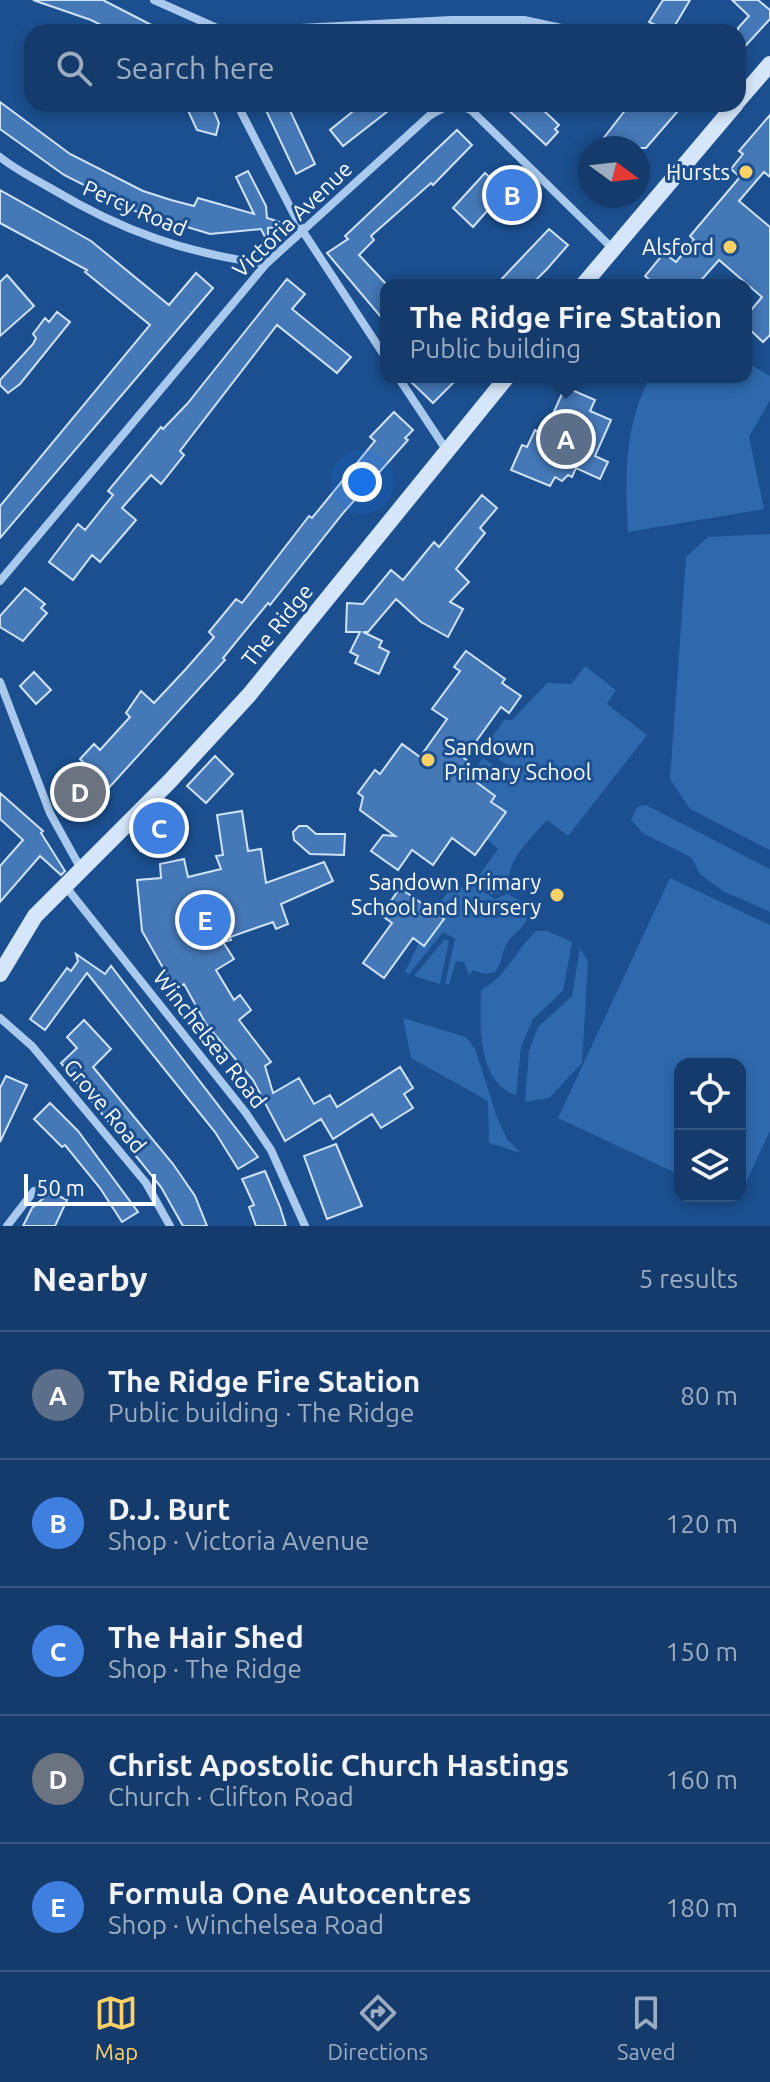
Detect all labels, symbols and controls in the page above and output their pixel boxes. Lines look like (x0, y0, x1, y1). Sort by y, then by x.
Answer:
search box (24, 24, 746, 112)
icon: search (52, 46, 96, 90)
text: Search here (116, 51, 275, 85)
north arrow (578, 136, 650, 208)
street label: Victoria Avenue (227, 156, 356, 282)
place label: Hursts (666, 159, 730, 184)
marker: Hursts (737, 163, 755, 181)
pin: B (486, 165, 538, 225)
street label: Percy Road (80, 175, 191, 241)
place label: Alsford (642, 234, 714, 259)
marker: Alsford (721, 238, 739, 256)
popup (380, 279, 752, 383)
text: The Ridge Fire Station (410, 300, 722, 334)
text: Public building (410, 334, 581, 363)
pin: A (540, 409, 592, 469)
your location (342, 462, 382, 502)
street label: The Ridge (236, 578, 317, 671)
place label: Sandown Primary School (444, 734, 592, 784)
marker: Sandown Primary School (419, 751, 437, 769)
pin: D (54, 762, 106, 822)
pin: C (133, 798, 185, 858)
place label: Sandown Primary School and Nursery (351, 869, 541, 919)
marker: Sandown Primary School and Nursery (548, 886, 566, 904)
pin: E (179, 890, 231, 950)
street label: Winchelsea Road (149, 965, 272, 1113)
street label: Grove Road (59, 1054, 152, 1157)
map controls (674, 1058, 746, 1202)
button: locate (674, 1058, 746, 1130)
button: layers (674, 1130, 746, 1202)
scale bar (24, 1170, 156, 1206)
text: 50 m (36, 1175, 85, 1200)
text: Nearby (32, 1259, 147, 1297)
text: 5 results (639, 1264, 738, 1293)
text: The Ridge Fire Station (108, 1364, 420, 1398)
text: A (49, 1381, 67, 1410)
text: 80 m (680, 1381, 738, 1410)
text: Public building · The Ridge (108, 1398, 414, 1427)
text: D.J. Burt (108, 1492, 230, 1526)
text: B (49, 1509, 67, 1538)
text: 120 m (666, 1509, 738, 1538)
text: Shop · Victoria Avenue (108, 1526, 369, 1555)
text: The Hair Shed (108, 1620, 304, 1654)
text: C (50, 1637, 66, 1666)
text: 150 m (666, 1637, 738, 1666)
text: Shop · The Ridge (108, 1654, 302, 1683)
text: Christ Apostolic Church Hastings (108, 1748, 569, 1782)
text: D (49, 1765, 67, 1794)
text: 160 m (666, 1765, 738, 1794)
text: Church · Clifton Road (108, 1782, 354, 1811)
text: Formula One Autocentres (108, 1876, 471, 1910)
text: E (50, 1893, 66, 1922)
text: 180 m (666, 1893, 738, 1922)
text: Shop · Winchelsea Road (108, 1910, 384, 1939)
tab: Map (94, 1991, 138, 2064)
tab: Directions (327, 1991, 428, 2064)
tab: Saved (617, 1991, 676, 2064)

